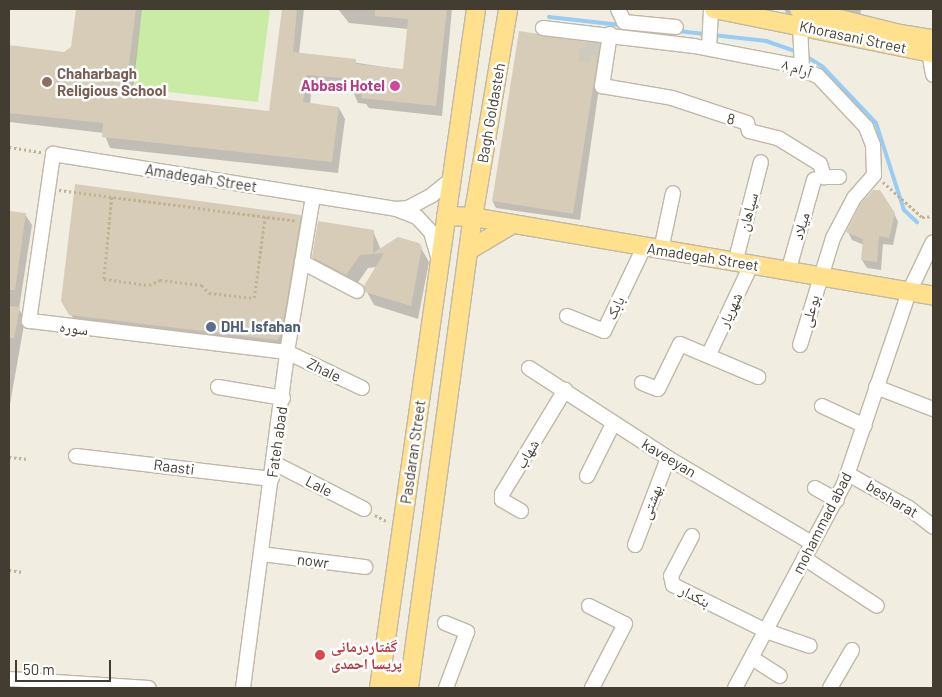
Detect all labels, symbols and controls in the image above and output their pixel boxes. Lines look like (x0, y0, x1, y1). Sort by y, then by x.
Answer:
street label: Khorasani Street (798, 17, 908, 57)
street label: ۸ آرام (780, 54, 814, 82)
street label: Bagh Goldasteh (473, 62, 509, 164)
place label: Chaharbagh Religious School (57, 64, 167, 99)
marker: Chaharbagh Religious School (41, 76, 53, 88)
place label: Abbasi Hotel (301, 77, 385, 95)
marker: Abbasi Hotel (389, 80, 401, 92)
street label: 8 (725, 109, 737, 129)
street label: Amadegah Street (144, 160, 258, 196)
street label: سپاهان (734, 191, 762, 233)
street label: میلاد (789, 210, 813, 242)
street label: Amadegah Street (646, 239, 760, 275)
street label: شهریار (714, 290, 746, 330)
street label: بابک (602, 293, 628, 323)
street label: بوعلی (797, 293, 823, 329)
street label: سوره (59, 317, 89, 339)
place label: DHL Isfahan (221, 318, 301, 336)
marker: DHL Isfahan (205, 321, 217, 333)
street label: Zhale (304, 354, 344, 386)
street label: Pasdaran Street (397, 399, 429, 505)
street label: Fateh abad (263, 405, 291, 479)
street label: kaveeyan (639, 435, 699, 481)
street label: شهاب (511, 436, 543, 472)
street label: Raasti (153, 456, 195, 478)
street label: mohammad abad (789, 469, 855, 577)
street label: Lale (303, 472, 335, 500)
street label: besharat (863, 477, 921, 521)
street label: بهشتی (636, 482, 666, 522)
street label: nowr (296, 550, 330, 572)
street label: بنکدار (677, 581, 713, 611)
place label: گفتاردرمانی پریسا احمدی (331, 637, 402, 672)
marker: گفتاردرمانی پریسا احمدی (313, 648, 327, 662)
scale bar (18, 650, 114, 682)
text: 50 m (23, 660, 55, 678)

